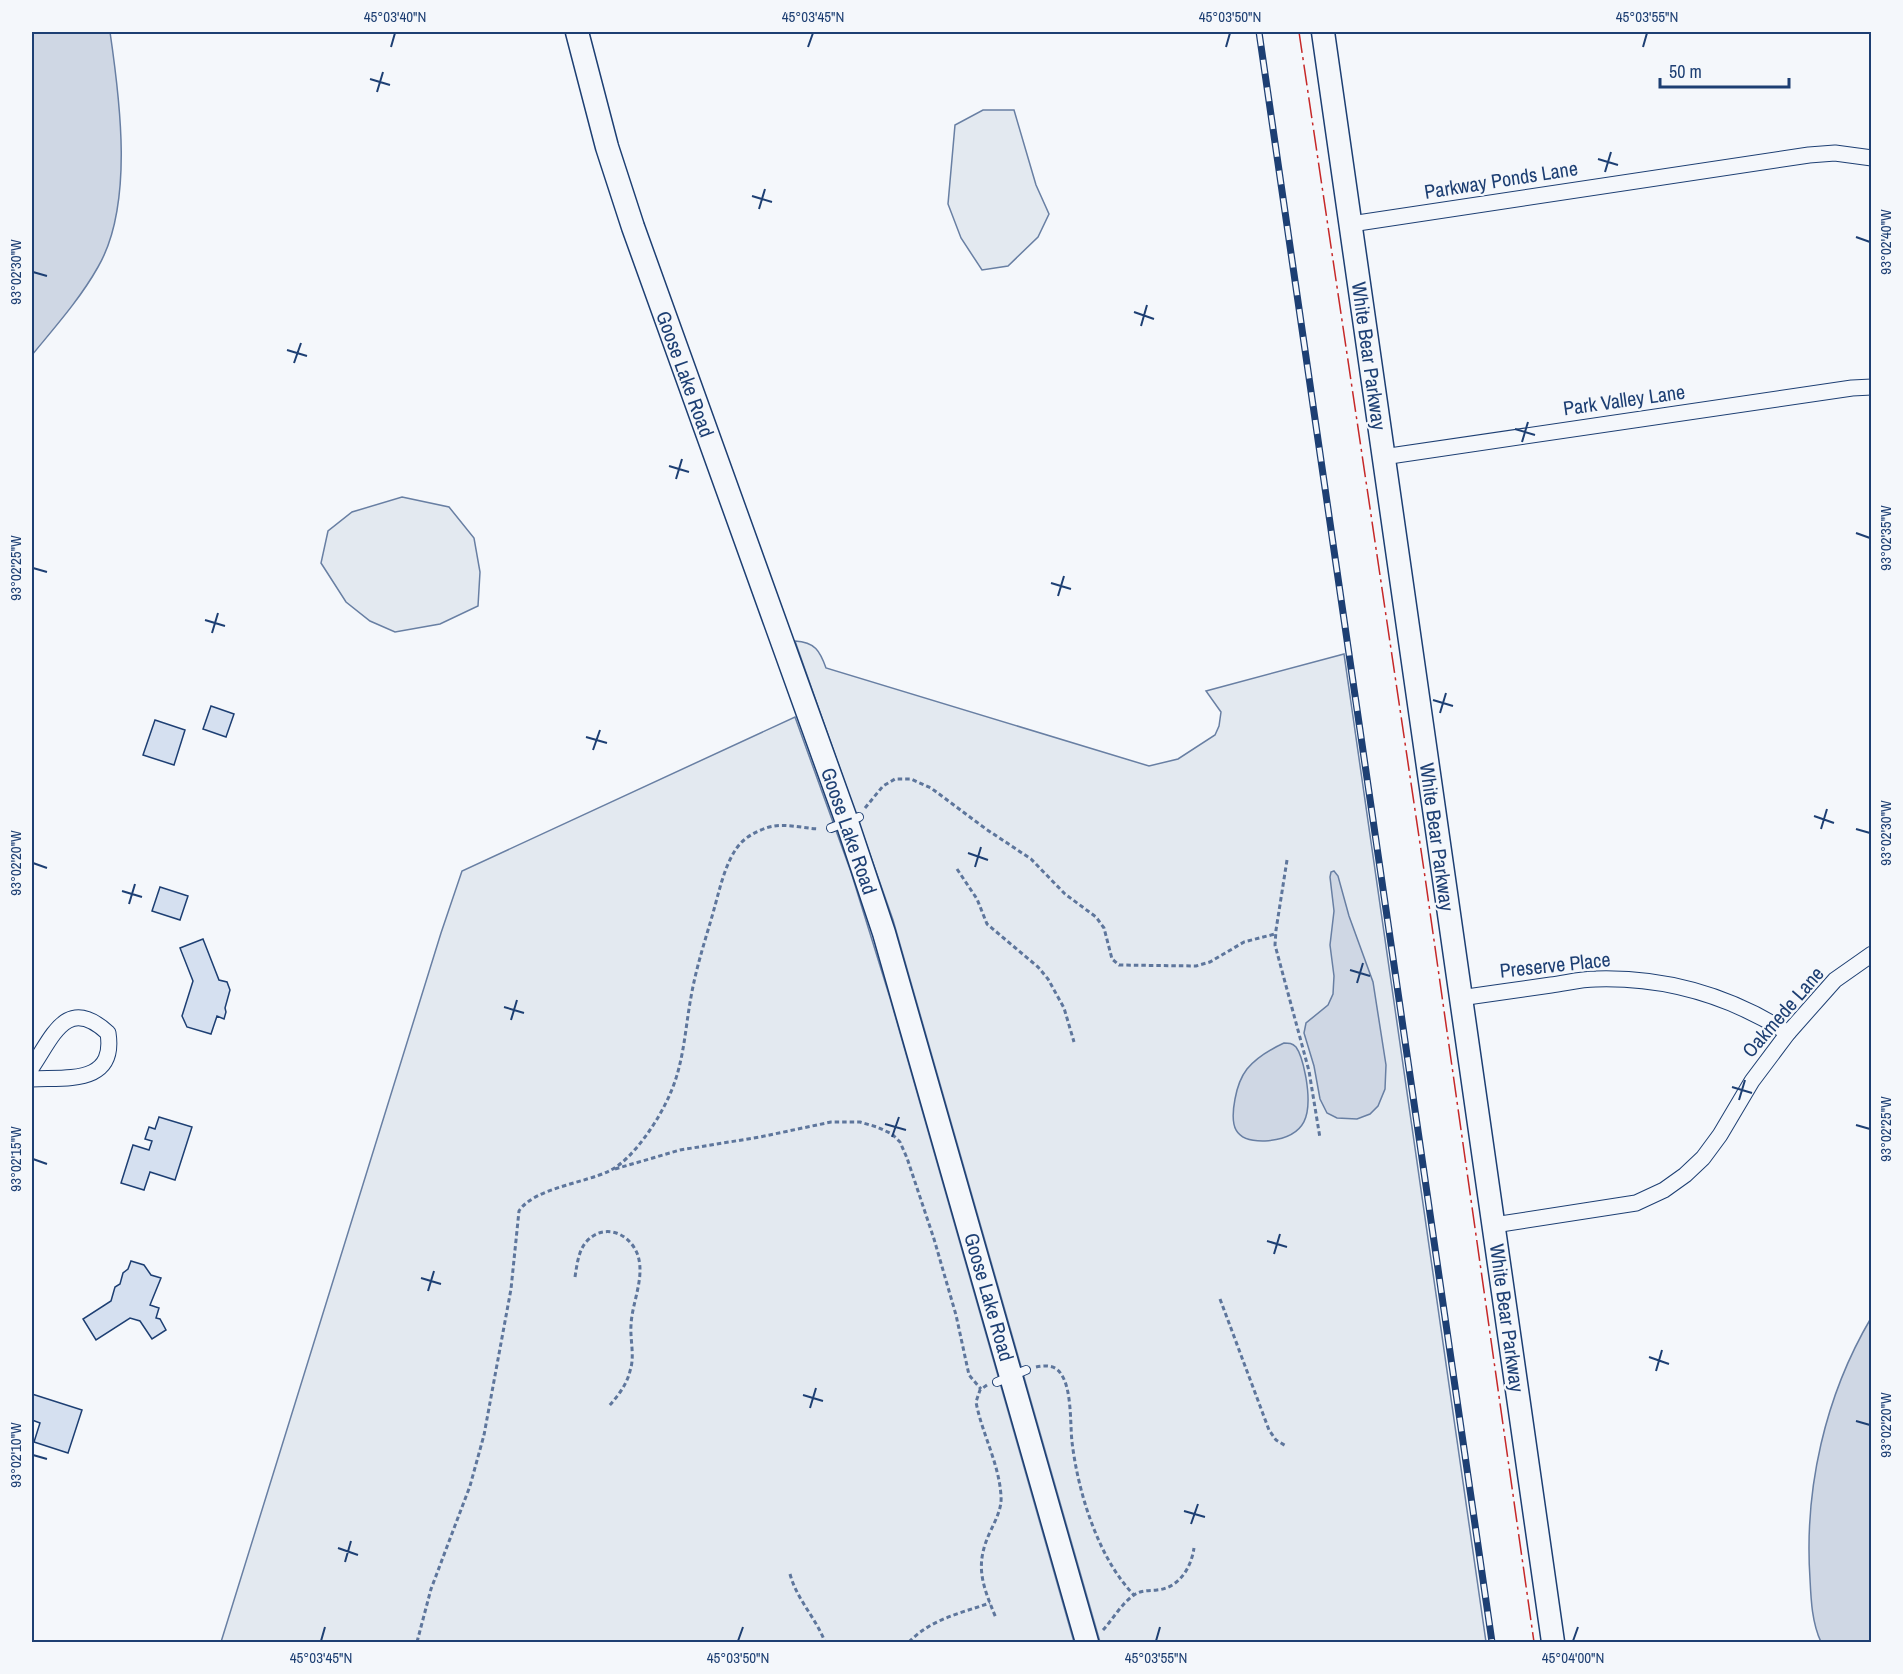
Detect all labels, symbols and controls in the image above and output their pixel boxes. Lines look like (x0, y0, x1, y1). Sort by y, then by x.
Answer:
text: 45°03'40"N (364, 6, 426, 27)
text: 45°03'45"N (782, 6, 844, 27)
text: 45°03'50"N (1199, 6, 1261, 27)
text: 45°03'55"N (1616, 6, 1678, 27)
scale bar (1660, 51, 1789, 89)
text: 50 m (1669, 59, 1702, 84)
street label: Parkway Ponds Lane (1422, 154, 1580, 205)
text: 93°02'40"W (1875, 209, 1896, 275)
text: 93°02'30"W (5, 239, 26, 305)
street label: White Bear Parkway (1346, 280, 1393, 433)
street label: Goose Lake Road (650, 307, 721, 441)
street label: Park Valley Lane (1561, 378, 1687, 421)
text: 93°02'35"W (1875, 505, 1896, 571)
text: 93°02'25"W (5, 535, 26, 601)
street label: White Bear Parkway (1414, 761, 1461, 914)
street label: Goose Lake Road (815, 764, 884, 898)
text: 93°02'30"W (1875, 800, 1896, 866)
text: 93°02'20"W (5, 830, 26, 896)
street label: Preserve Place (1498, 945, 1612, 984)
street label: Oakmede Lane (1736, 960, 1830, 1063)
text: 93°02'25"W (1875, 1096, 1896, 1162)
text: 93°02'15"W (5, 1126, 26, 1192)
street label: Goose Lake Road (958, 1230, 1021, 1364)
street label: White Bear Parkway (1484, 1242, 1531, 1395)
text: 93°02'20"W (1875, 1392, 1896, 1458)
text: 93°02'10"W (5, 1422, 26, 1488)
text: 45°03'45"N (290, 1647, 352, 1668)
text: 45°03'50"N (707, 1647, 769, 1668)
text: 45°03'55"N (1125, 1647, 1187, 1668)
text: 45°04'00"N (1542, 1647, 1604, 1668)

